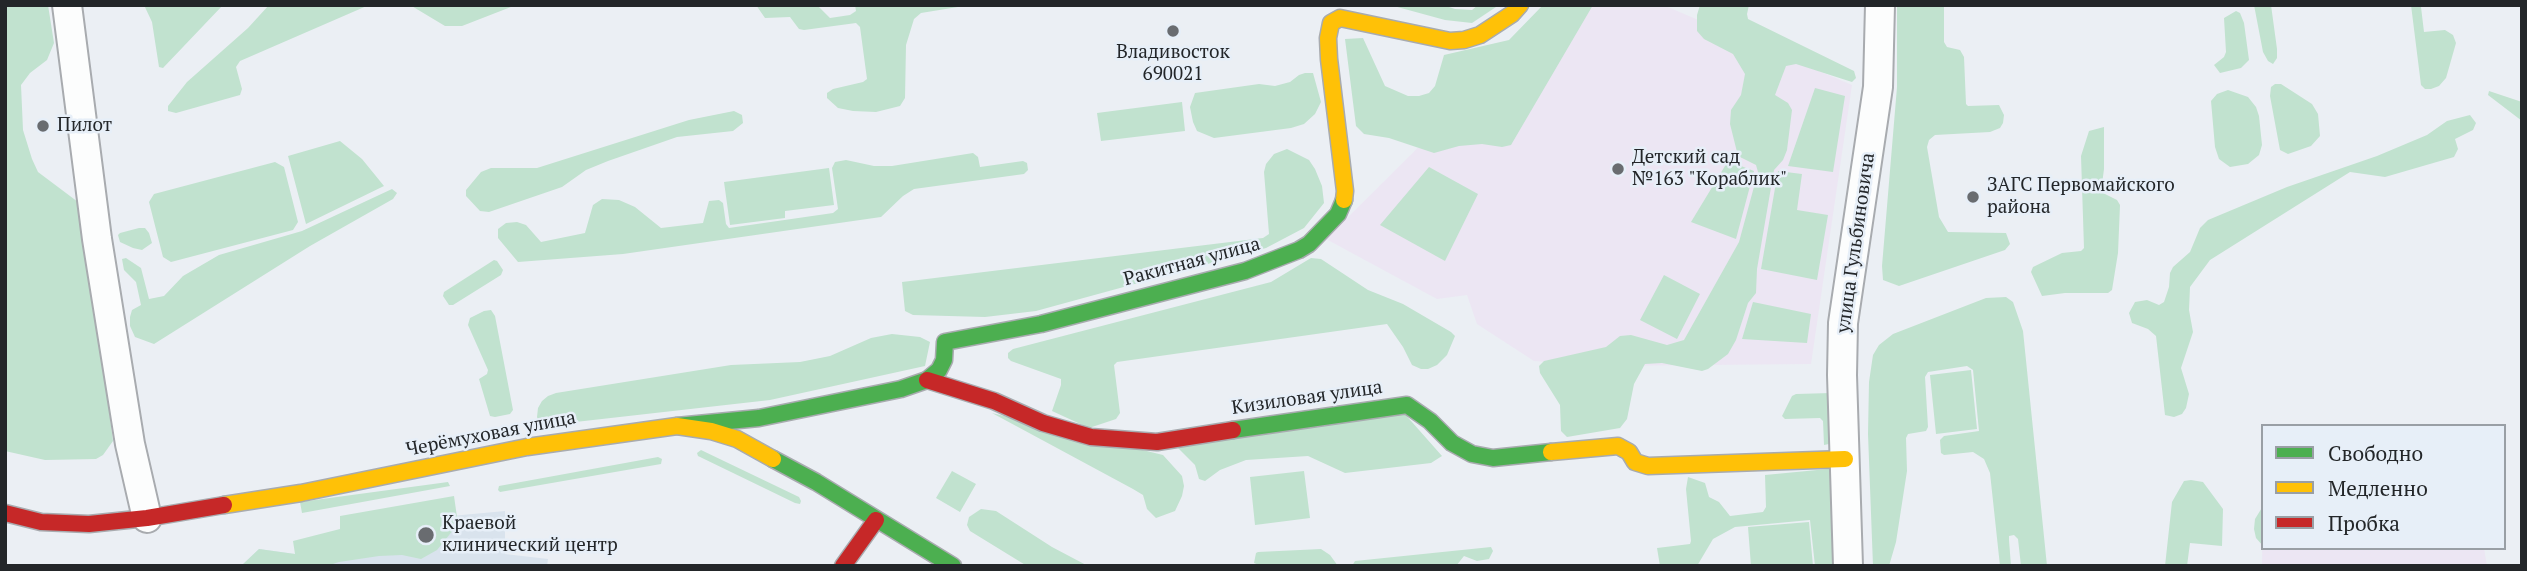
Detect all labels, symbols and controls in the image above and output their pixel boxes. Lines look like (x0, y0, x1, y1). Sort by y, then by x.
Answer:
marker: Владивосток 690021 (1165, 23, 1181, 39)
place label: Владивосток 690021 (1116, 42, 1230, 86)
place label: Пилот (57, 115, 112, 137)
marker: Пилот (35, 118, 51, 134)
place label: Детский сад №163 "Кораблик" (1632, 147, 1787, 191)
street label: улица Гульбиновича (1832, 151, 1880, 335)
marker: Детский сад №163 "Кораблик" (1610, 161, 1626, 177)
place label: ЗАГС Первомайского района (1987, 175, 2175, 219)
marker: ЗАГС Первомайского района (1965, 189, 1981, 205)
street label: Ракитная улица (1121, 233, 1263, 291)
street label: Кизиловая улица (1230, 376, 1384, 420)
street label: Черёмуховая улица (404, 406, 578, 462)
legend (2261, 424, 2506, 550)
text: Свободно (2328, 439, 2423, 467)
text: Медленно (2328, 474, 2428, 502)
text: Пробка (2328, 509, 2400, 537)
place label: Краевой клинический центр (442, 513, 618, 557)
marker: Краевой клинический центр (416, 525, 436, 545)

